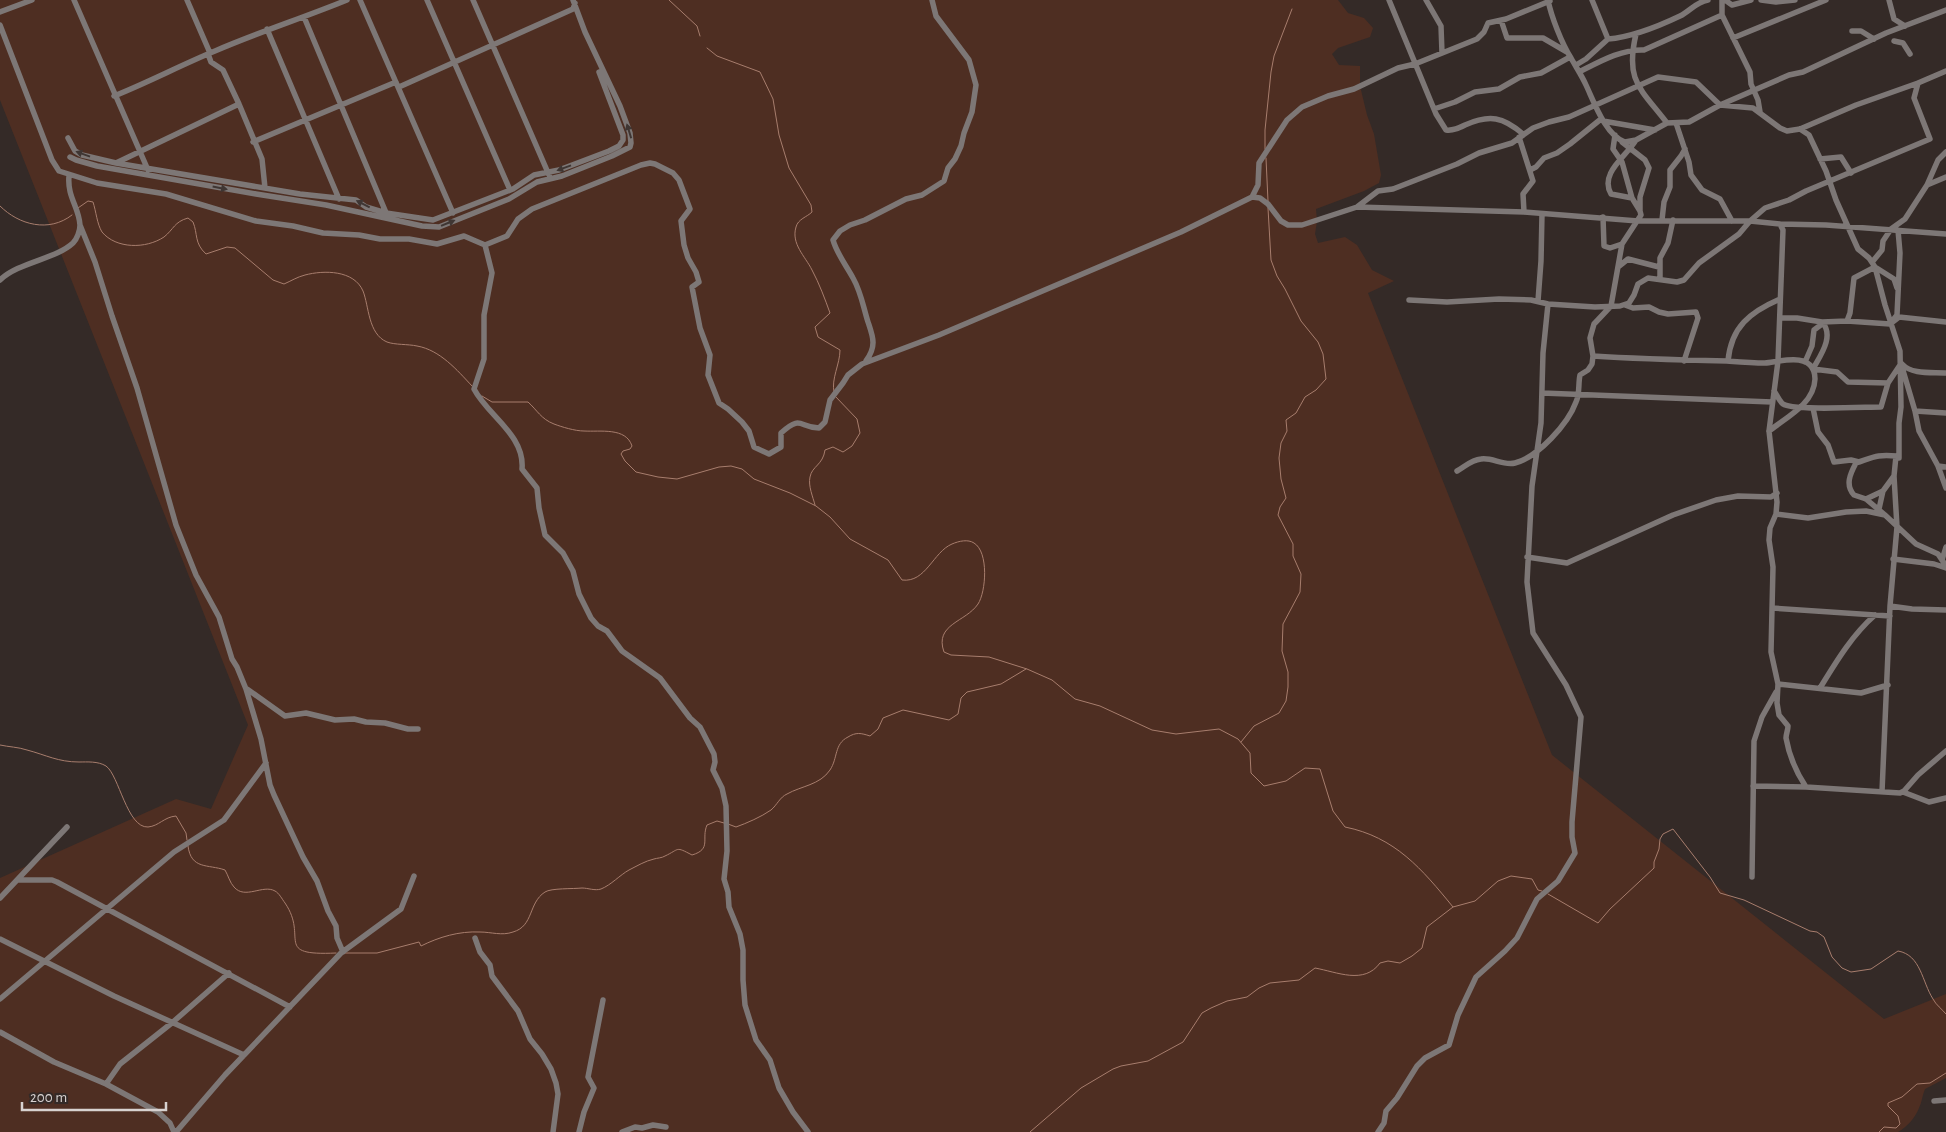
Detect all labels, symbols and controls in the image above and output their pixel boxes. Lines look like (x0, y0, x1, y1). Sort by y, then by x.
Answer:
one-way arrow (624, 123, 632, 138)
one-way arrow (76, 150, 91, 157)
one-way arrow (557, 165, 572, 172)
one-way arrow (213, 184, 229, 192)
one-way arrow (356, 200, 370, 208)
one-way arrow (441, 219, 456, 227)
scale bar (22, 1080, 166, 1112)
text: 200 m (30, 1090, 67, 1105)

